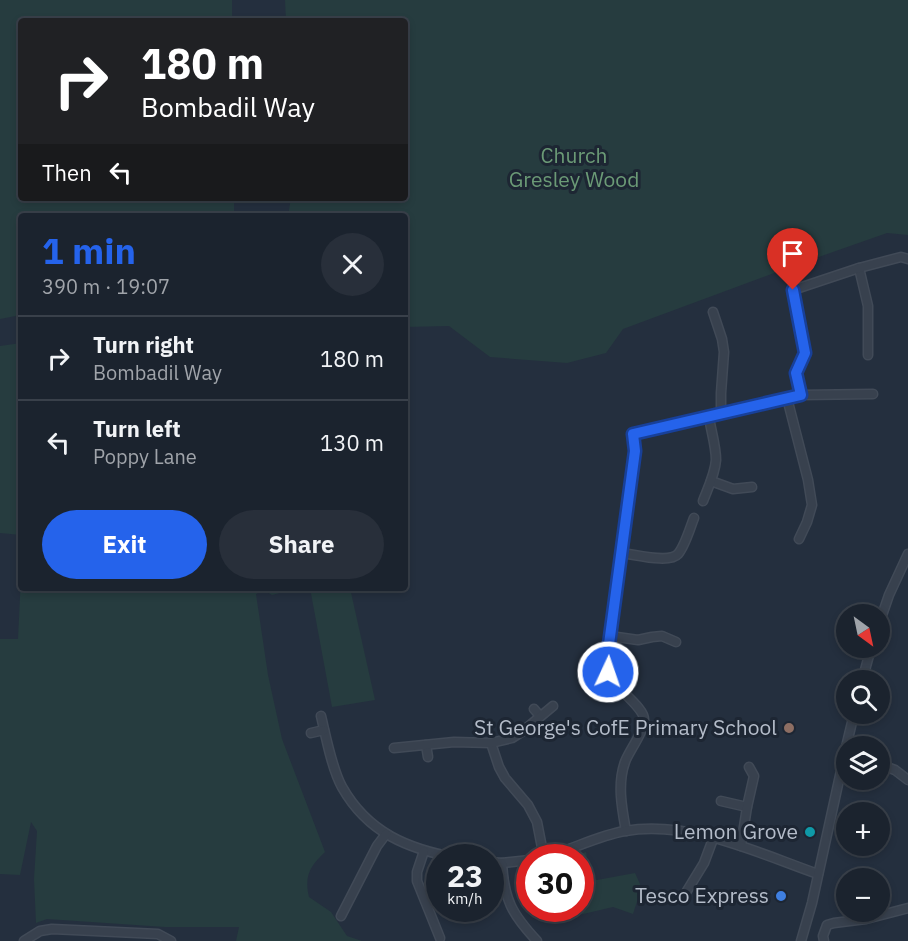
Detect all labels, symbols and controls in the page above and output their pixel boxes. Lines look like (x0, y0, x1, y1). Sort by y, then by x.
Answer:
text: 180 m (141, 36, 264, 91)
icon: right (42, 42, 120, 120)
text: Bombadil Way (141, 89, 315, 124)
park label: Church Gresley Wood (509, 141, 639, 193)
icon: left (104, 156, 137, 189)
text: Then (42, 158, 92, 187)
text: 1 min (42, 227, 136, 274)
pin (767, 228, 818, 290)
button: close (321, 233, 384, 296)
icon: arrive (776, 237, 809, 270)
text: 390 m · 19:07 (42, 273, 170, 300)
text: Turn right (93, 330, 194, 359)
icon: right (42, 342, 75, 375)
text: 180 m (320, 344, 384, 373)
text: Bombadil Way (93, 359, 222, 386)
text: Turn left (93, 414, 181, 443)
icon: left (42, 426, 75, 459)
text: 130 m (320, 428, 384, 457)
text: Poppy Lane (93, 443, 197, 470)
button: Exit (42, 510, 207, 579)
button: Share (219, 510, 384, 579)
north arrow (836, 604, 890, 658)
map controls (836, 604, 890, 922)
position arrow (576, 640, 640, 704)
button: search (836, 670, 890, 724)
place label: St George's CofE Primary School (474, 713, 777, 741)
marker: St George's CofE Primary School (782, 721, 796, 735)
button: layers (836, 736, 890, 790)
button: + (836, 802, 890, 856)
place label: Lemon Grove (674, 817, 798, 845)
marker: Lemon Grove (803, 825, 817, 839)
speed limit sign: 30 (516, 844, 594, 922)
text: 23 (447, 856, 483, 895)
button: − (836, 868, 890, 922)
place label: Tesco Express (635, 881, 769, 909)
text: km/h (447, 889, 483, 908)
marker: Tesco Express (774, 889, 788, 903)

